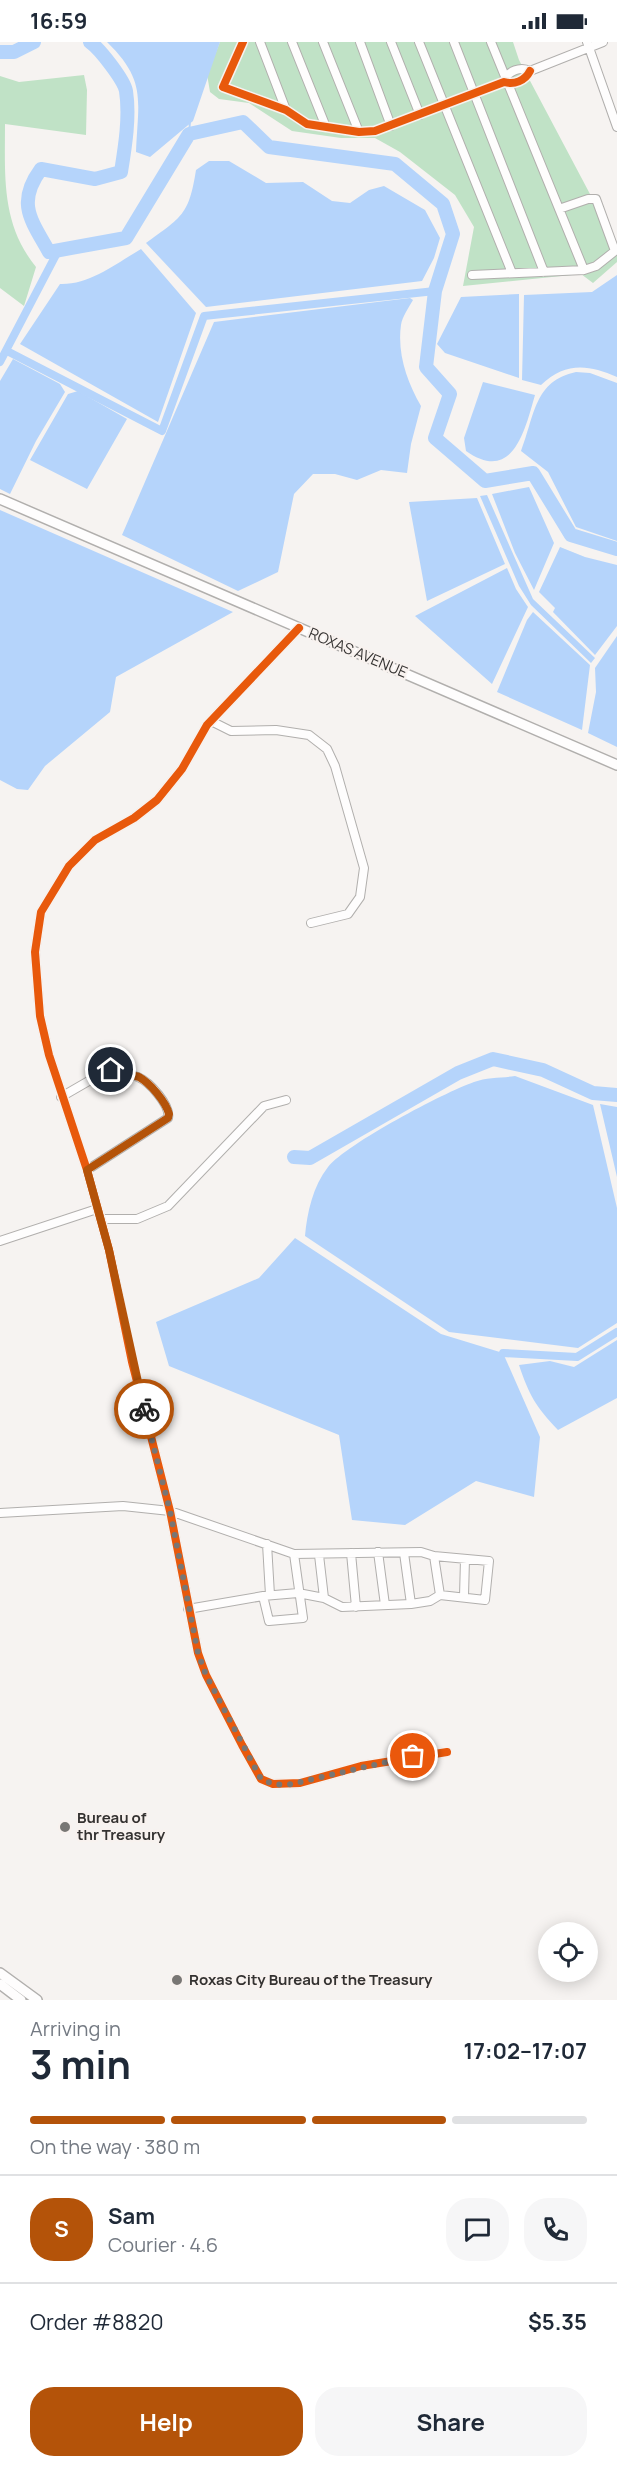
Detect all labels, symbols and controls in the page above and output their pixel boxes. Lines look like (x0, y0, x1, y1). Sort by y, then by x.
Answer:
text: 16:59 (30, 6, 87, 36)
street label: ROXAS AVENUE (306, 622, 411, 683)
pin (85, 1044, 136, 1095)
icon: home (94, 1053, 127, 1086)
courier (114, 1379, 174, 1439)
icon: bike (128, 1393, 161, 1426)
pin (387, 1730, 438, 1781)
icon: bag (396, 1739, 429, 1772)
place label: Bureau of thr Treasury (77, 1807, 166, 1845)
marker: Bureau of thr Treasury (58, 1820, 72, 1834)
map controls (538, 1922, 598, 1982)
button: locate (538, 1922, 598, 1982)
place label: Roxas City Bureau of the Treasury (189, 1969, 433, 1990)
marker: Roxas City Bureau of the Treasury (170, 1973, 184, 1987)
text: Arriving in (30, 2015, 121, 2042)
text: 17:02–17:07 (464, 2036, 587, 2066)
text: 3 min (30, 2037, 131, 2091)
text: On the way · 380 m (30, 2133, 200, 2160)
button: chat (446, 2198, 509, 2261)
button: phone (524, 2198, 587, 2261)
text: Sam (108, 2201, 155, 2231)
text: S (54, 2214, 69, 2244)
text: Courier · 4.6 (108, 2231, 218, 2258)
text: Order #8820 (30, 2307, 164, 2337)
text: $5.35 (528, 2307, 587, 2337)
button: Help (30, 2387, 303, 2456)
button: Share (315, 2387, 587, 2456)

